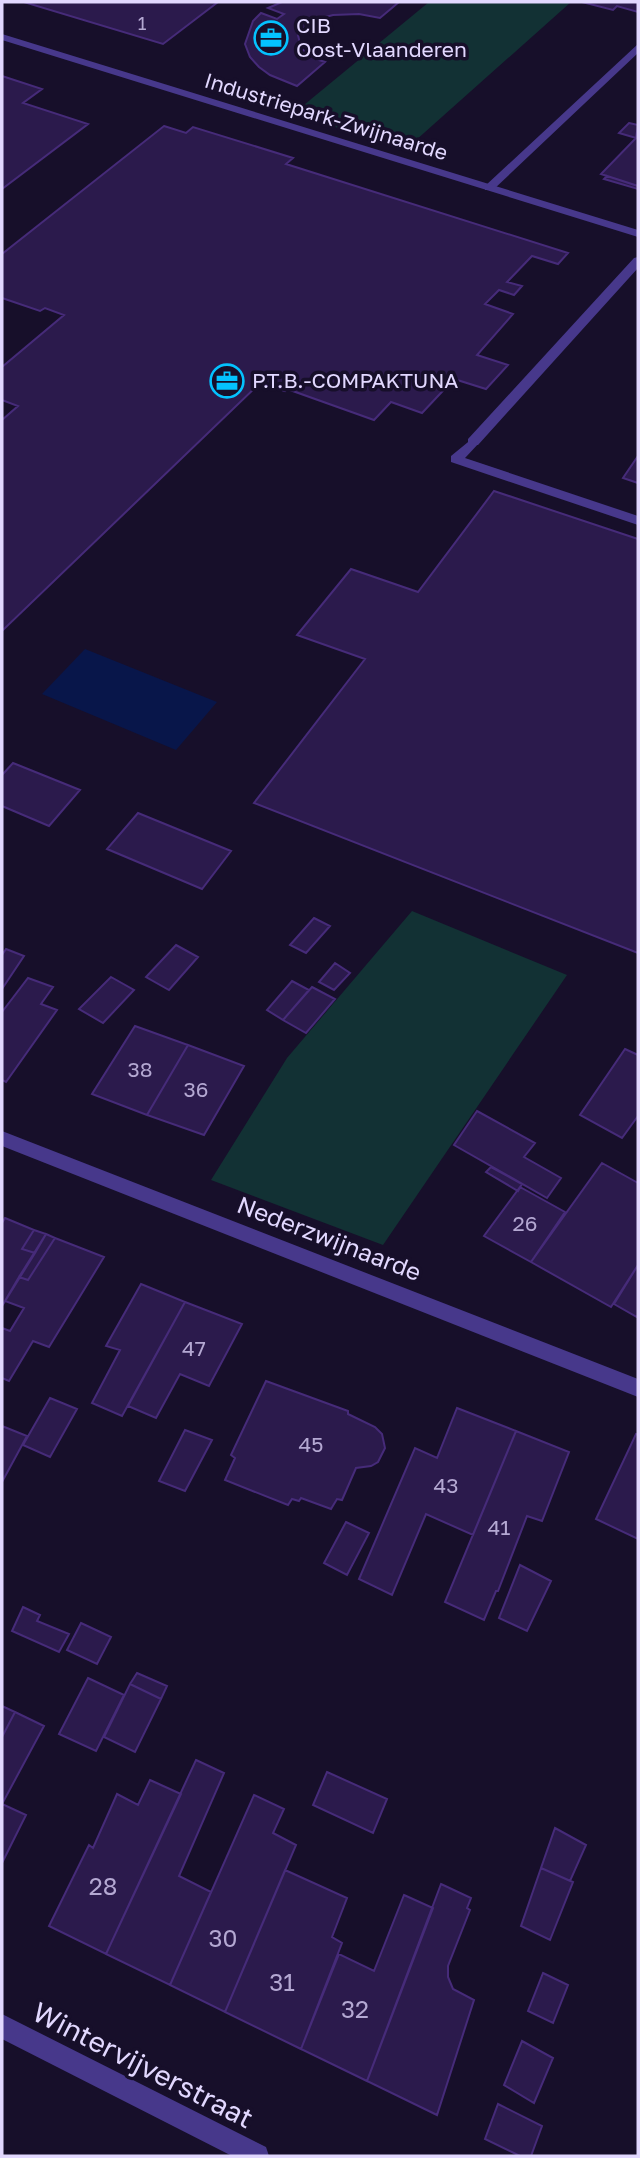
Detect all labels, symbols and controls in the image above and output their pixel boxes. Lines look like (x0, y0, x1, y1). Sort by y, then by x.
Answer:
house number: 1 (138, 12, 147, 34)
place label: CIB Oost-Vlaanderen (296, 12, 467, 62)
office icon: CIB Oost-Vlaanderen (252, 19, 290, 57)
street label: Industriepark-Zwijnaarde (202, 67, 451, 165)
office icon: P.T.B.-COMPAKTUNA (208, 362, 246, 400)
place label: P.T.B.-COMPAKTUNA (252, 367, 458, 393)
house number: 38 (127, 1056, 153, 1082)
house number: 36 (184, 1076, 209, 1102)
street label: Nederzwijnaarde (233, 1189, 426, 1286)
house number: 26 (513, 1210, 537, 1236)
house number: 47 (182, 1335, 206, 1361)
house number: 45 (299, 1431, 324, 1457)
house number: 43 (433, 1472, 459, 1498)
house number: 41 (488, 1514, 511, 1540)
house number: 28 (89, 1871, 117, 1900)
house number: 30 (209, 1923, 237, 1952)
house number: 31 (269, 1967, 295, 1996)
house number: 32 (341, 1994, 369, 2023)
street label: Wintervijverstraat (28, 1995, 259, 2134)

